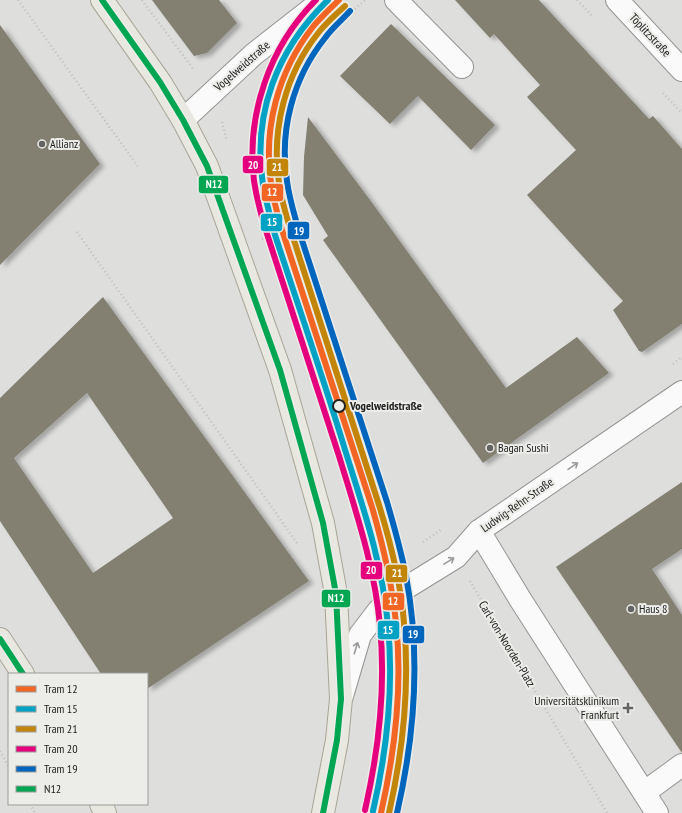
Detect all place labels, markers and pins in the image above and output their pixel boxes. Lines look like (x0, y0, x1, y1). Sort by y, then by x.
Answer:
place label: Allianz (50, 136, 78, 151)
marker: Allianz (37, 139, 47, 149)
place label: Vogelweidstraße (349, 398, 422, 413)
marker: Vogelweidstraße (332, 399, 346, 413)
place label: Bagan Sushi (498, 440, 549, 455)
marker: Bagan Sushi (485, 443, 495, 453)
place label: Haus 8 (639, 601, 667, 616)
marker: Haus 8 (626, 604, 636, 614)
place label: Universitätsklinikum Frankfurt (534, 693, 620, 722)
marker: Universitätsklinikum Frankfurt (622, 702, 634, 714)

